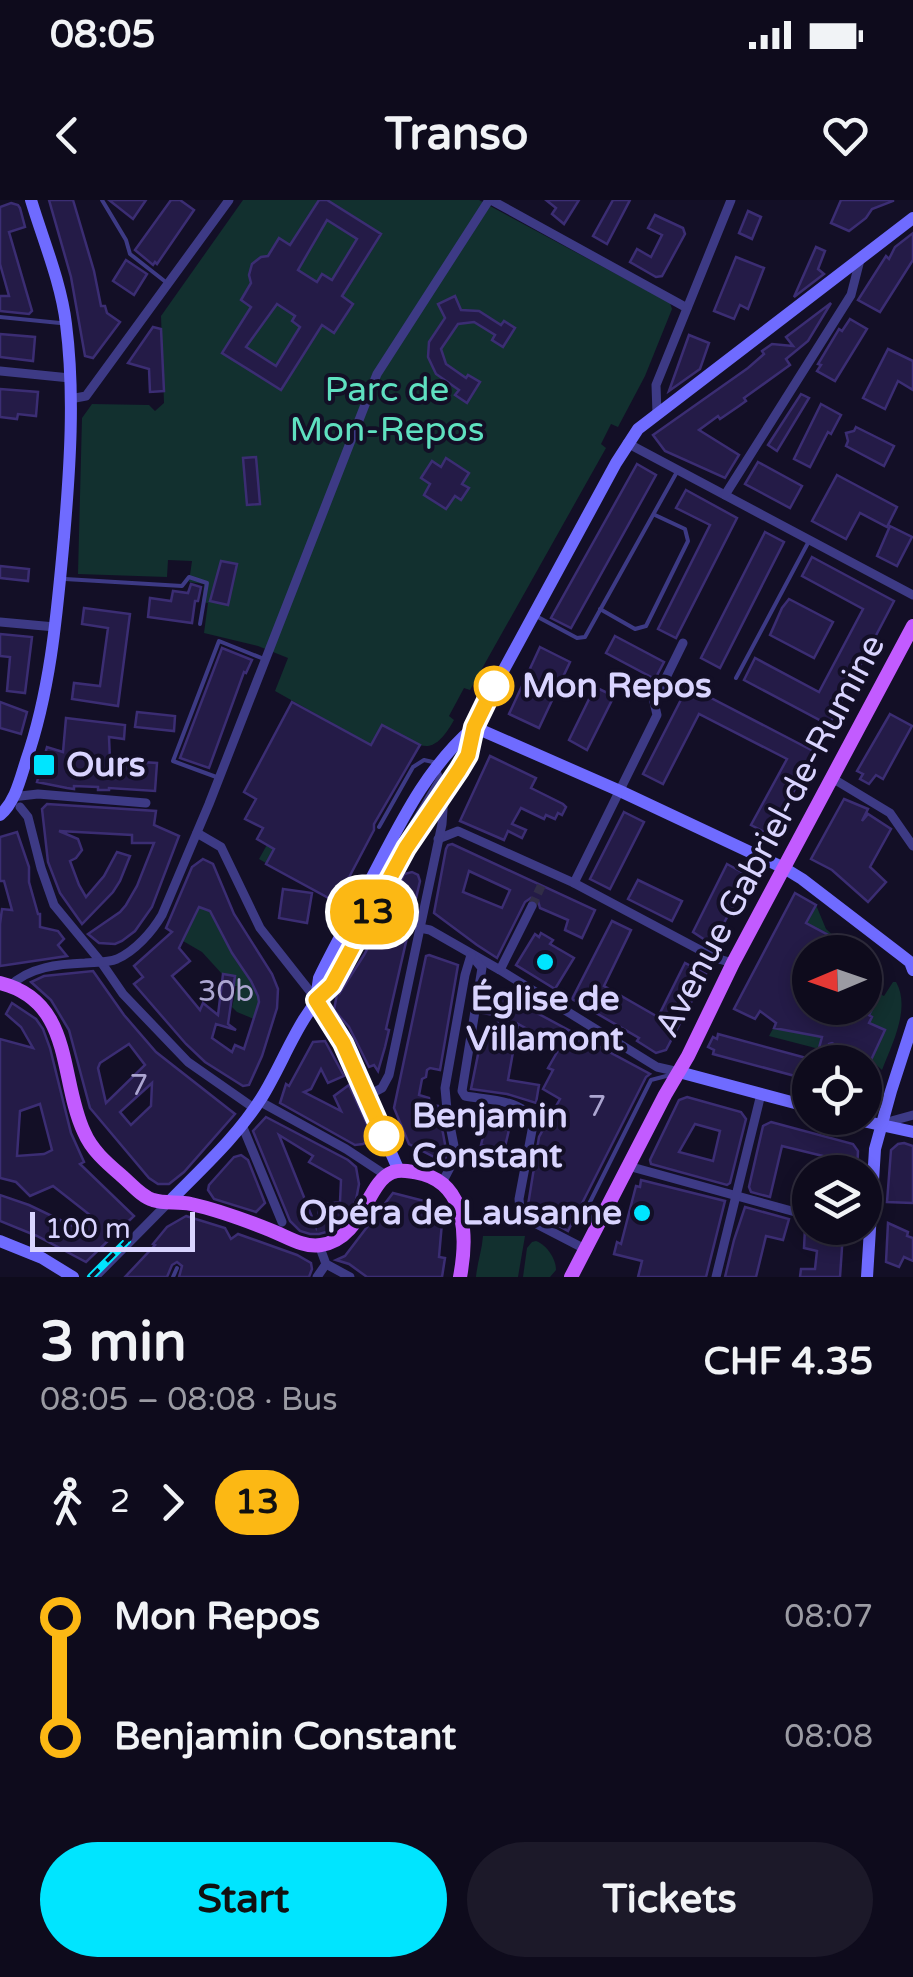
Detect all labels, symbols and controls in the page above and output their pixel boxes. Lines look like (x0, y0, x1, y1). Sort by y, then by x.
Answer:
text: 08:05 (50, 12, 155, 58)
icon: back (40, 108, 95, 163)
text: Transo (385, 108, 528, 162)
icon: heart (818, 108, 873, 163)
park label: Parc de Mon-Repos (289, 369, 485, 451)
street label: Avenue Gabriel-de-Rumine (646, 628, 894, 1044)
place label: Mon Repos (522, 665, 712, 707)
marker: Mon Repos (475, 667, 513, 705)
place label: Ours (66, 744, 146, 786)
marker: Ours (31, 752, 57, 778)
line badge: 13 (327, 880, 417, 944)
text: 13 (350, 891, 394, 933)
north arrow (792, 935, 882, 1025)
map controls (792, 935, 882, 1245)
marker: Église de Villamont (534, 951, 556, 973)
house number: 30b (198, 973, 254, 1010)
place label: Église de Villamont (466, 978, 624, 1060)
button: locate (792, 1045, 882, 1135)
house number: 7 (130, 1067, 148, 1104)
house number: 7 (588, 1088, 606, 1125)
place label: Benjamin Constant (412, 1095, 568, 1177)
marker: Benjamin Constant (365, 1117, 403, 1155)
button: layers (792, 1155, 882, 1245)
place label: Opéra de Lausanne (299, 1192, 622, 1234)
marker: Opéra de Lausanne (631, 1202, 653, 1224)
scale bar (30, 1207, 195, 1252)
text: 100 m (45, 1212, 131, 1246)
text: 3 min (40, 1310, 187, 1376)
text: CHF 4.35 (703, 1339, 873, 1385)
text: 08:05 – 08:08 · Bus (40, 1381, 338, 1419)
icon: walk (40, 1475, 95, 1530)
icon: forward (145, 1475, 200, 1530)
text: 13 (235, 1481, 279, 1523)
text: 2 (110, 1483, 130, 1521)
text: Mon Repos (114, 1594, 320, 1640)
text: 08:07 (784, 1598, 873, 1636)
text: Benjamin Constant (114, 1714, 456, 1760)
text: 08:08 (784, 1718, 873, 1756)
button: Start (40, 1842, 447, 1957)
button: Tickets (467, 1842, 873, 1957)

